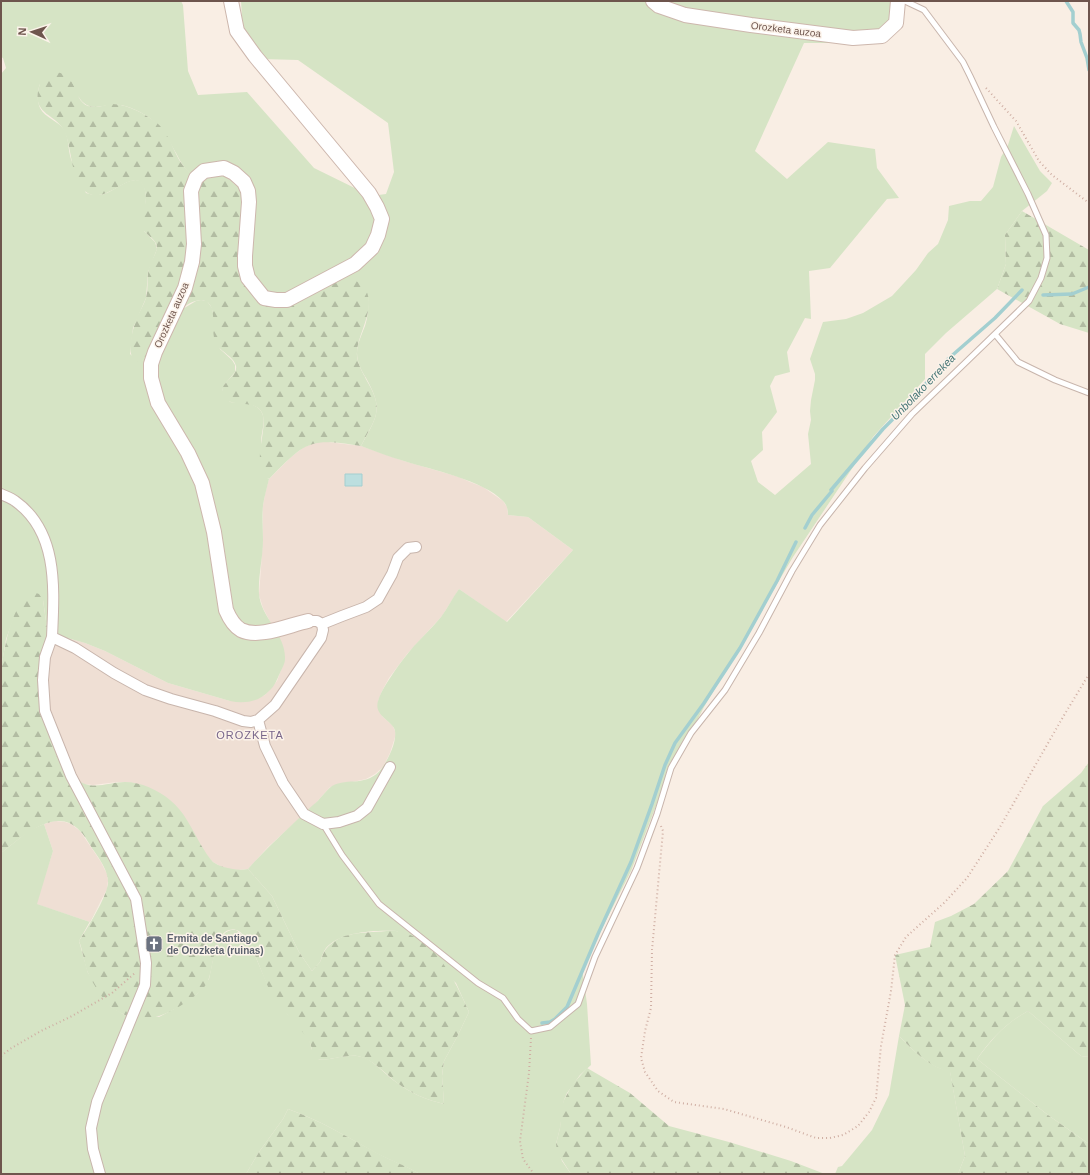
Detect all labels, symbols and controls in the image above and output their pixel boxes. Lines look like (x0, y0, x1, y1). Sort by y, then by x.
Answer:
north arrow (12, 12, 52, 52)
street label: Orozketa auzoa (750, 20, 822, 39)
text: N (16, 27, 28, 36)
street label: Orozketa auzoa (152, 280, 191, 350)
water label: Unbolako errekea (889, 352, 957, 422)
district label: OROZKETA (216, 729, 284, 741)
place label: Ermita de Santiago de Orozketa (ruinas) (167, 933, 264, 956)
church icon: Ermita de Santiago de Orozketa (ruinas) (144, 934, 164, 954)

